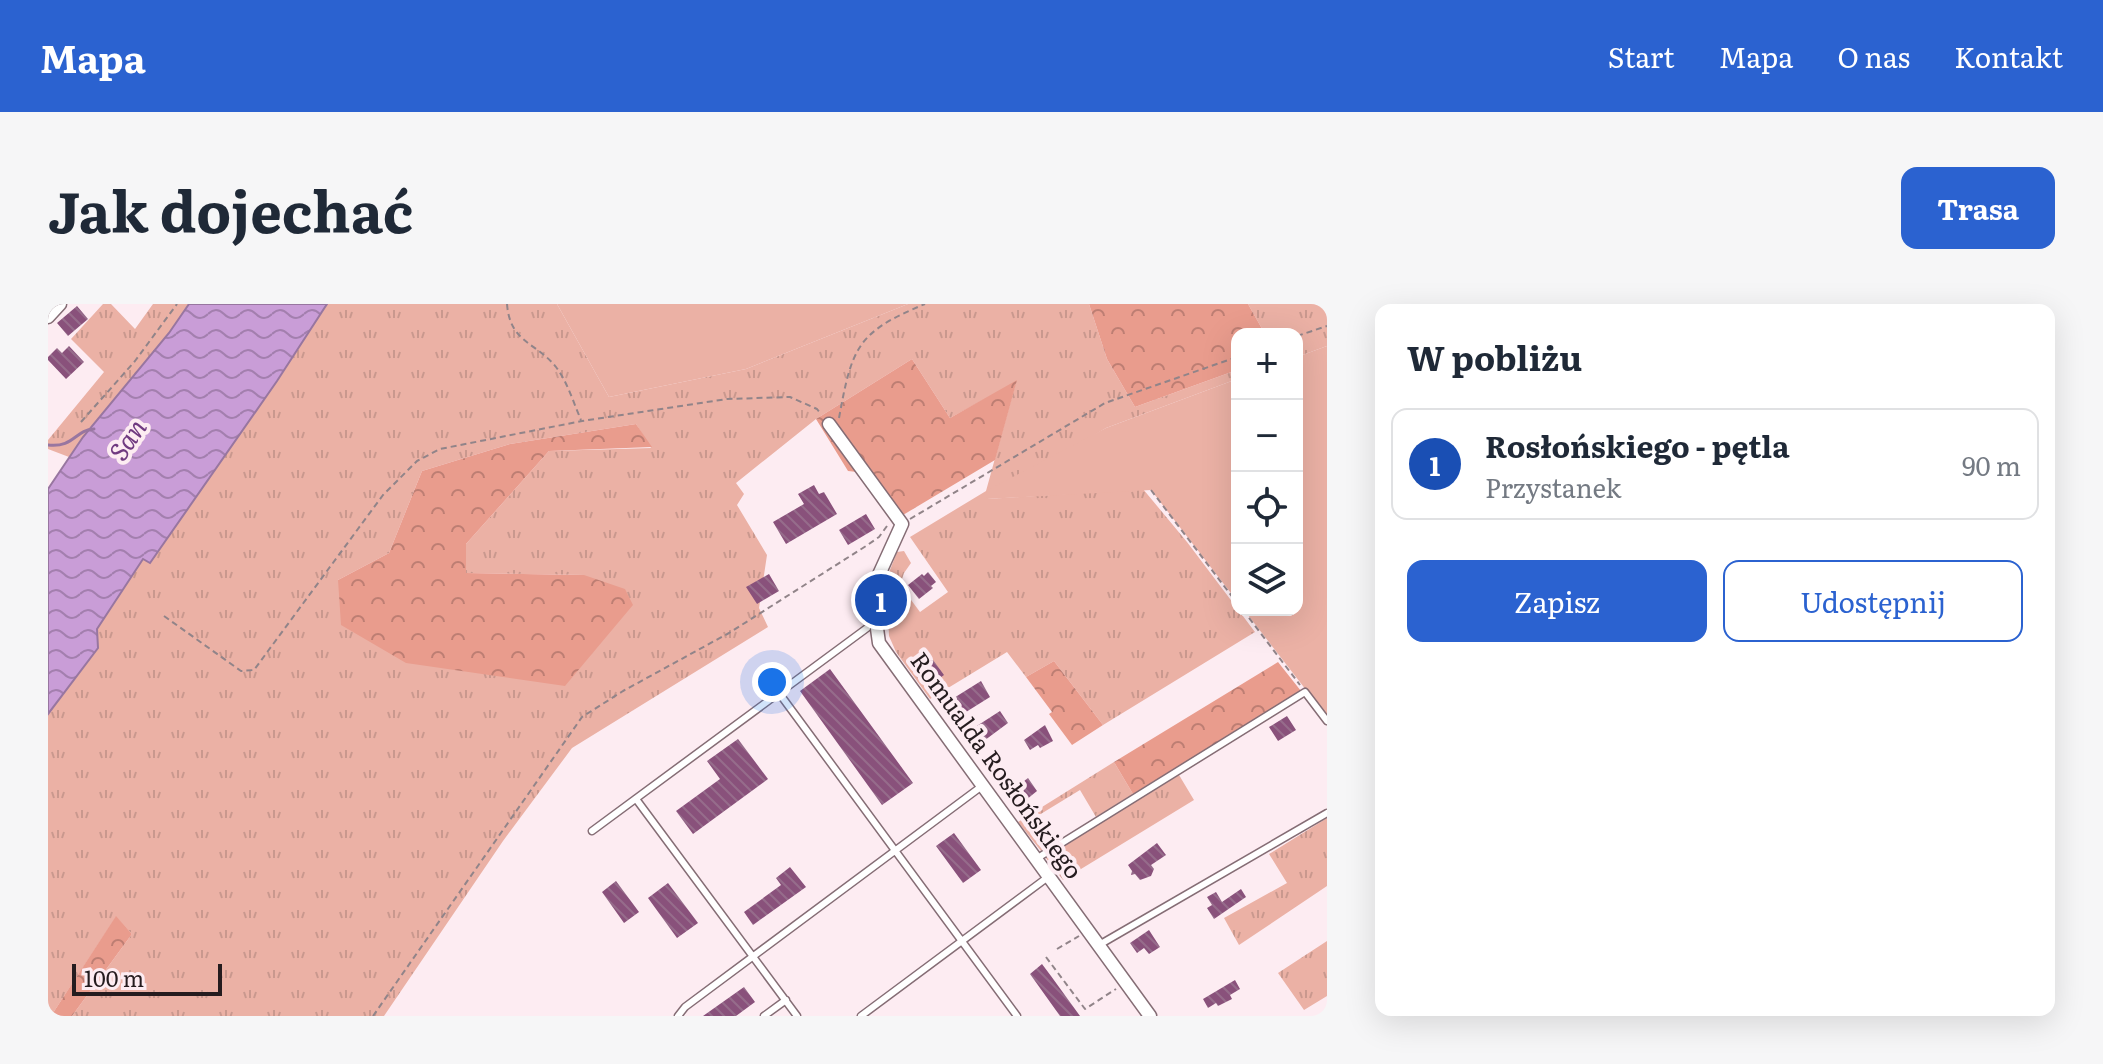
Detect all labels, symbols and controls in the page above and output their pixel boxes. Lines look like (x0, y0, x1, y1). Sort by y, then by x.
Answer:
text: Mapa (40, 28, 146, 85)
text: Start (1608, 35, 1675, 77)
text: Mapa (1719, 35, 1793, 77)
text: O nas (1837, 35, 1910, 77)
text: Kontakt (1954, 35, 2063, 77)
text: Jak dojechać (48, 167, 413, 250)
button: Trasa (1901, 167, 2055, 249)
map controls (1231, 328, 1303, 616)
button: + (1231, 328, 1303, 400)
text: W pobliżu (1407, 331, 1582, 381)
button: − (1231, 400, 1303, 472)
water label: San (98, 409, 154, 467)
text: Rosłońskiego - pętla (1485, 423, 1790, 467)
text: 1 (1430, 445, 1440, 484)
text: 90 m (1962, 445, 2021, 484)
text: Przystanek (1485, 467, 1621, 506)
button: locate (1231, 472, 1303, 544)
button: layers (1231, 544, 1303, 616)
button: Zapisz (1407, 560, 1707, 642)
button: Udostępnij (1723, 560, 2023, 642)
pin: 1 (855, 570, 907, 630)
street label: Romualda Rosłońskiego (904, 644, 1092, 885)
your location (752, 662, 792, 702)
scale bar (72, 960, 222, 996)
text: 100 m (84, 961, 144, 994)

